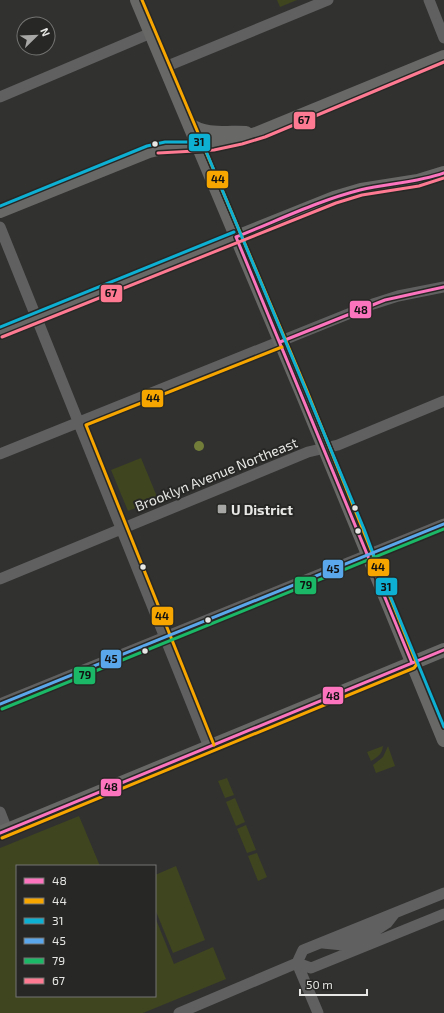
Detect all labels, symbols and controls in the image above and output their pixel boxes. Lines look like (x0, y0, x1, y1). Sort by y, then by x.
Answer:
north arrow (16, 16, 56, 56)
text: N (38, 26, 53, 38)
line badge: 67 (293, 111, 316, 130)
text: 67 (298, 113, 310, 126)
line badge: 31 (188, 133, 211, 152)
text: 31 (194, 135, 205, 148)
unlabelled marker (150, 139, 160, 149)
line badge: 44 (206, 170, 229, 189)
text: 44 (211, 172, 225, 185)
line badge: 67 (100, 284, 123, 303)
text: 67 (105, 286, 117, 299)
line badge: 48 (349, 300, 372, 319)
text: 48 (354, 303, 368, 316)
line badge: 44 (141, 389, 164, 408)
text: 44 (146, 391, 160, 404)
street label: Brooklyn Avenue Northeast (132, 434, 300, 514)
place label: U District (231, 501, 293, 518)
marker: U District (216, 503, 228, 515)
unlabelled marker (350, 503, 360, 513)
unlabelled marker (353, 526, 363, 536)
line badge: 44 (367, 558, 390, 577)
line badge: 45 (322, 559, 344, 579)
text: 44 (371, 560, 385, 573)
unlabelled marker (138, 562, 148, 572)
text: 45 (326, 562, 340, 575)
line badge: 79 (294, 576, 317, 595)
line badge: 31 (375, 577, 398, 596)
text: 79 (300, 578, 312, 591)
text: 31 (381, 580, 392, 593)
line badge: 44 (151, 606, 174, 626)
text: 44 (155, 609, 169, 622)
unlabelled marker (203, 615, 213, 625)
unlabelled marker (140, 646, 150, 656)
line badge: 45 (100, 649, 122, 669)
text: 45 (104, 652, 118, 665)
line badge: 79 (73, 666, 96, 685)
text: 79 (79, 668, 91, 681)
line badge: 48 (322, 686, 344, 705)
text: 48 (326, 689, 340, 702)
line badge: 48 (100, 778, 122, 797)
text: 48 (104, 780, 118, 793)
legend (16, 865, 156, 997)
text: 48 (52, 873, 67, 887)
text: 44 (52, 893, 67, 907)
text: 31 (52, 913, 63, 927)
text: 45 (52, 933, 66, 947)
text: 79 (52, 953, 65, 967)
scale bar (300, 971, 367, 997)
text: 67 (52, 973, 65, 987)
text: 50 m (306, 977, 333, 991)

